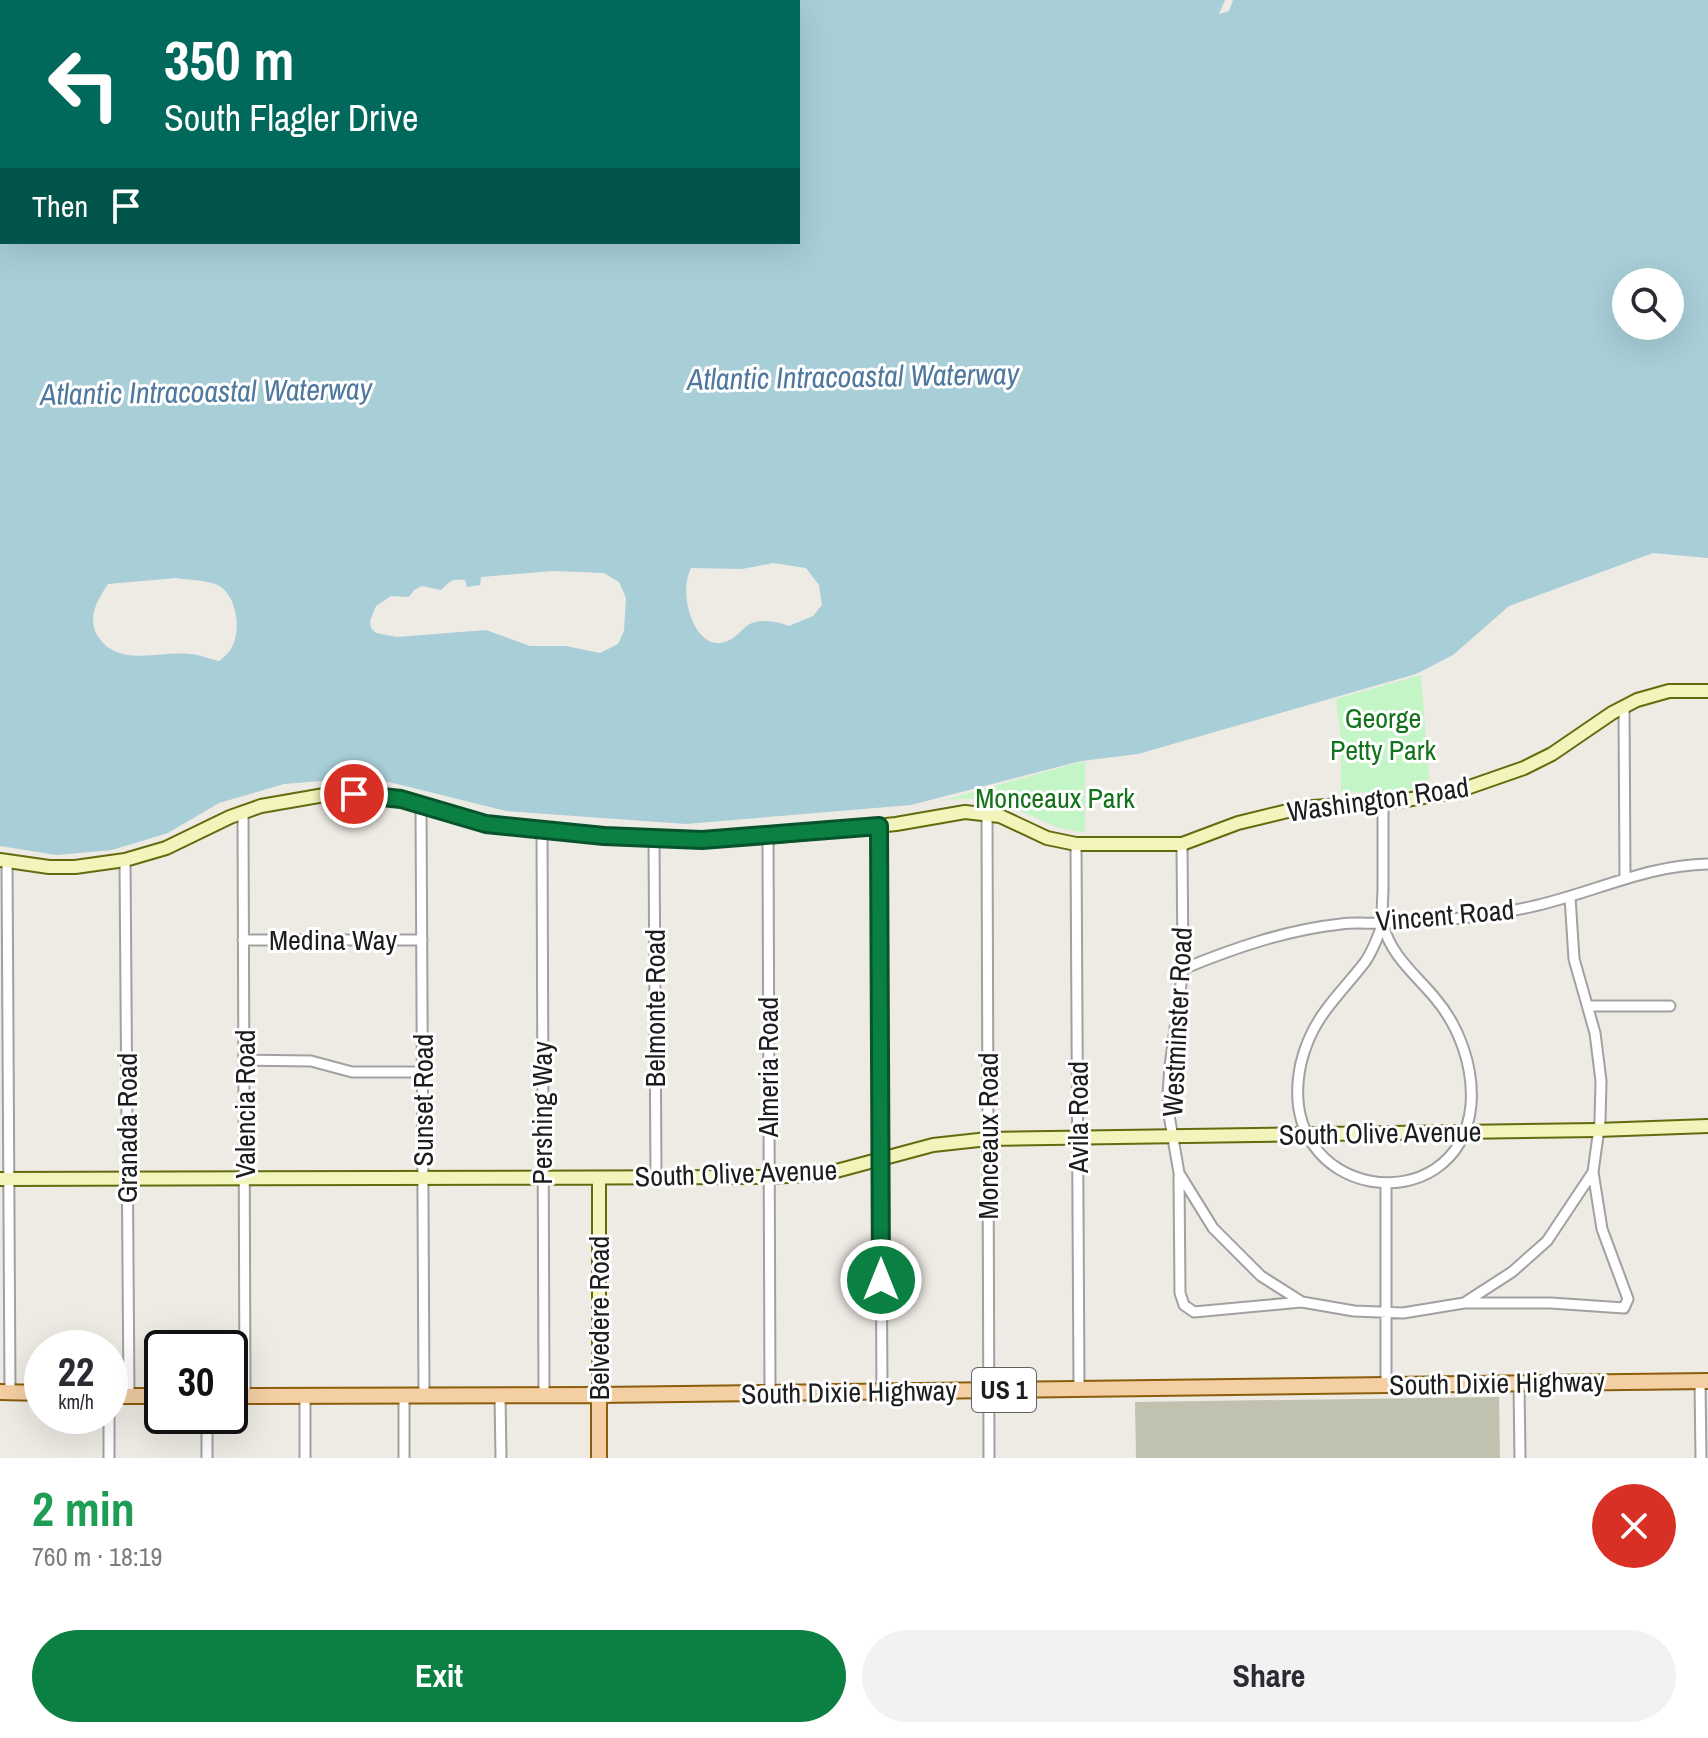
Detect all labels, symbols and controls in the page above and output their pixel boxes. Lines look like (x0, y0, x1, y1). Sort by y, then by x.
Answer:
text: 350 m (164, 22, 294, 97)
icon: left (32, 32, 136, 136)
text: South Flagler Drive (164, 94, 418, 142)
icon: arrive (104, 184, 148, 228)
text: Then (32, 186, 88, 226)
map controls (1612, 268, 1684, 340)
button: search (1612, 268, 1684, 340)
water label: Atlantic Intracoastal Waterway (685, 353, 1021, 399)
water label: Atlantic Intracoastal Waterway (38, 368, 374, 414)
park label: George Petty Park (1330, 699, 1436, 769)
pin (320, 760, 388, 828)
street label: Washington Road (1285, 767, 1471, 831)
icon: arrive (332, 772, 376, 816)
park label: Monceaux Park (975, 779, 1135, 817)
street label: Vincent Road (1374, 890, 1516, 940)
street label: Medina Way (269, 921, 398, 959)
street label: Westminster Road (1153, 926, 1201, 1118)
street label: Belmonte Road (636, 929, 674, 1087)
street label: Almeria Road (749, 997, 787, 1138)
street label: Valencia Road (226, 1030, 264, 1178)
street label: Sunset Road (404, 1034, 442, 1166)
street label: Pershing Way (523, 1041, 561, 1185)
street label: Monceaux Road (969, 1052, 1007, 1220)
street label: Granada Road (108, 1053, 146, 1203)
street label: Avila Road (1059, 1061, 1097, 1174)
street label: South Olive Avenue (1278, 1112, 1482, 1154)
street label: South Olive Avenue (634, 1150, 838, 1196)
street label: Belvedere Road (580, 1236, 618, 1400)
position arrow (839, 1238, 923, 1322)
speed limit sign: 30 (144, 1330, 248, 1434)
text: 22 (58, 1345, 94, 1398)
street label: South Dixie Highway (1389, 1362, 1606, 1404)
road number: US 1 (972, 1368, 1036, 1412)
street label: South Dixie Highway (741, 1371, 958, 1413)
text: km/h (58, 1388, 94, 1415)
text: 2 min (32, 1476, 135, 1541)
button: close (1592, 1484, 1676, 1568)
text: 760 m · 18:19 (32, 1539, 162, 1574)
button: Exit (32, 1630, 846, 1722)
button: Share (862, 1630, 1676, 1722)

